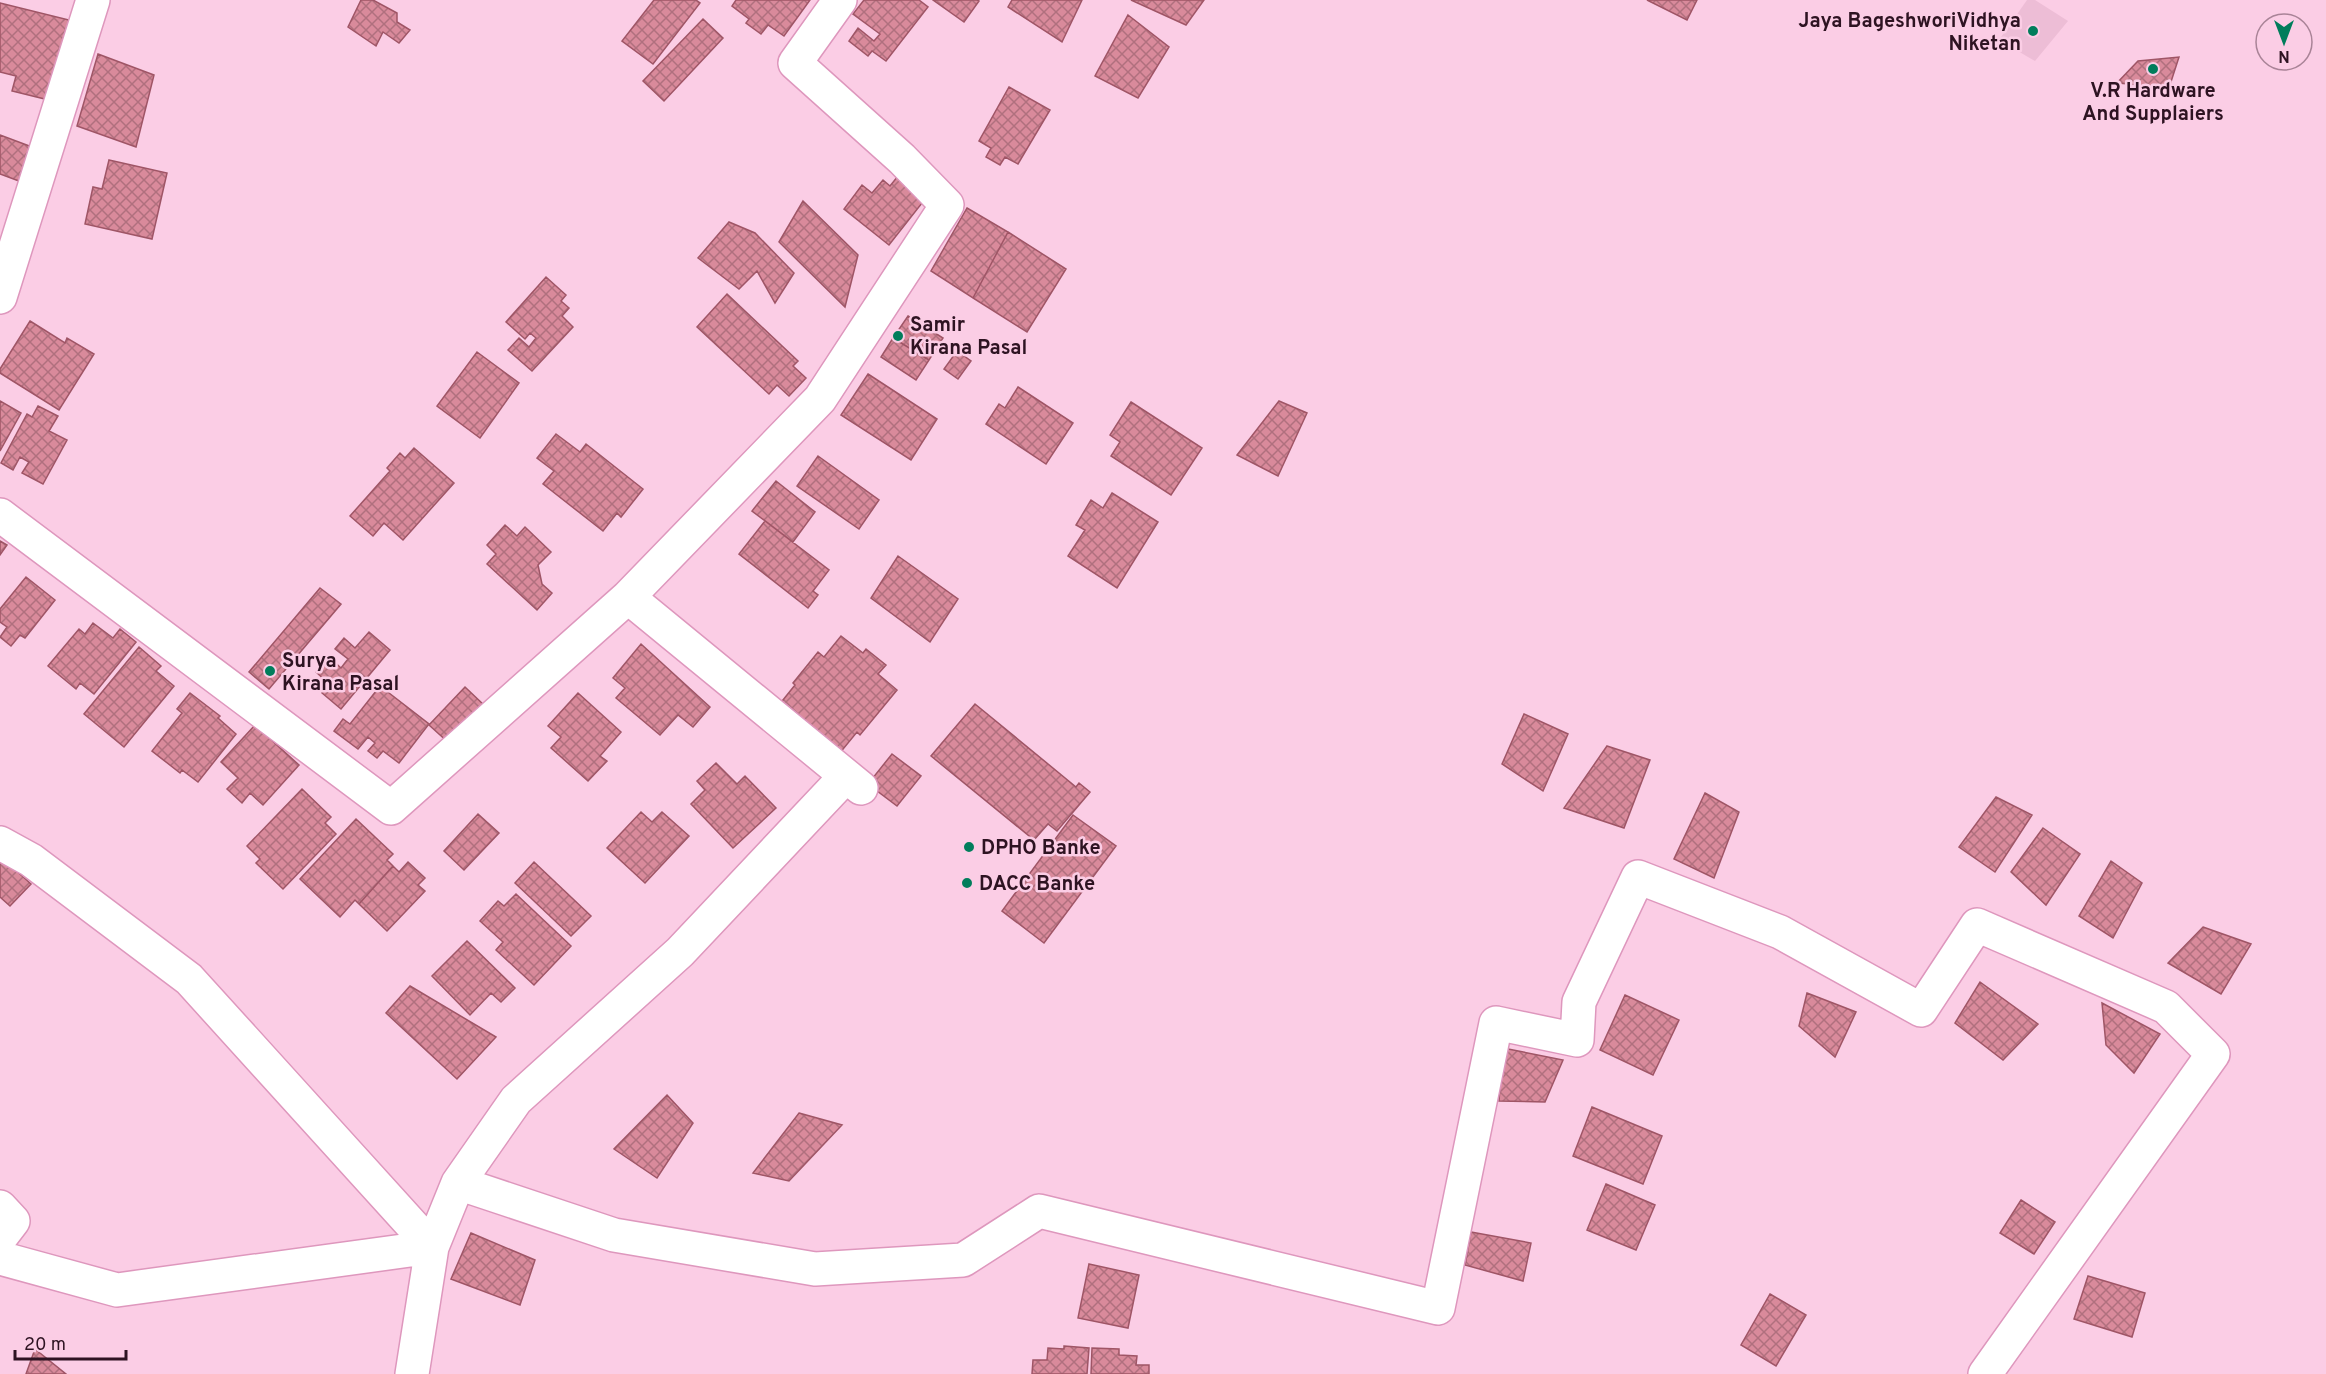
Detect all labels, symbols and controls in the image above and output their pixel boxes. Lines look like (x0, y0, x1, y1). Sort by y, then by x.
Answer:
place label: Jaya BageshworiVidhya Niketan (1798, 9, 2021, 58)
north arrow (2254, 12, 2314, 72)
marker: Jaya BageshworiVidhya Niketan (2026, 24, 2040, 38)
text: N (2278, 45, 2290, 65)
marker: V.R Hardware And Supplaiers (2146, 62, 2160, 76)
place label: V.R Hardware And Supplaiers (2082, 79, 2224, 128)
place label: Samir Kirana Pasal (910, 313, 1027, 362)
marker: Samir Kirana Pasal (891, 329, 905, 343)
place label: Surya Kirana Pasal (282, 649, 399, 698)
marker: Surya Kirana Pasal (263, 664, 277, 678)
place label: DPHO Banke (981, 836, 1101, 862)
marker: DPHO Banke (962, 840, 976, 854)
place label: DACC Banke (979, 872, 1095, 898)
marker: DACC Banke (960, 876, 974, 890)
scale bar (15, 1323, 126, 1361)
text: 20 m (24, 1334, 66, 1357)

